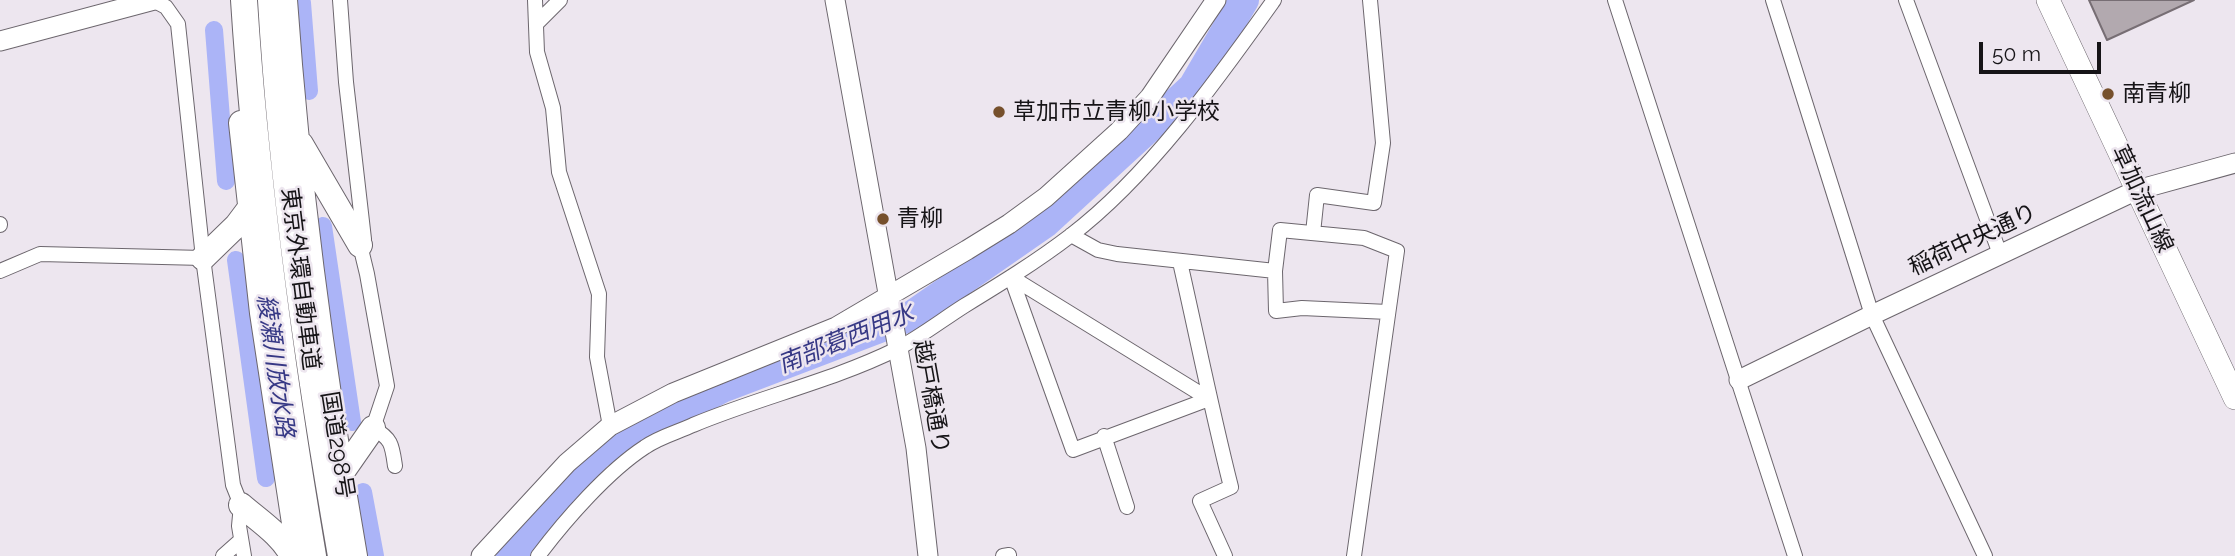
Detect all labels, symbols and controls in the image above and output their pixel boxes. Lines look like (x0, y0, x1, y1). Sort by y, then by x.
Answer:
scale bar (1983, 28, 2106, 72)
text: 50 m (1992, 41, 2041, 66)
place label: 南青柳 (2122, 80, 2191, 108)
marker: 南青柳 (2100, 86, 2116, 102)
place label: 草加市立青柳小学校 (1013, 98, 1220, 126)
marker: 草加市立青柳小学校 (991, 104, 1007, 120)
street label: 草加流山線 (2105, 141, 2179, 257)
street label: 東京外環自動車道 (275, 186, 325, 372)
street label: 稲荷中央通り (1905, 198, 2041, 282)
place label: 青柳 (897, 205, 943, 233)
marker: 青柳 (875, 211, 891, 227)
water label: 綾瀬川放水路 (251, 293, 299, 439)
water label: 南部葛西用水 (774, 299, 918, 379)
street label: 越戸橋通り (907, 338, 955, 456)
street label: 国道298号 (315, 389, 359, 501)

